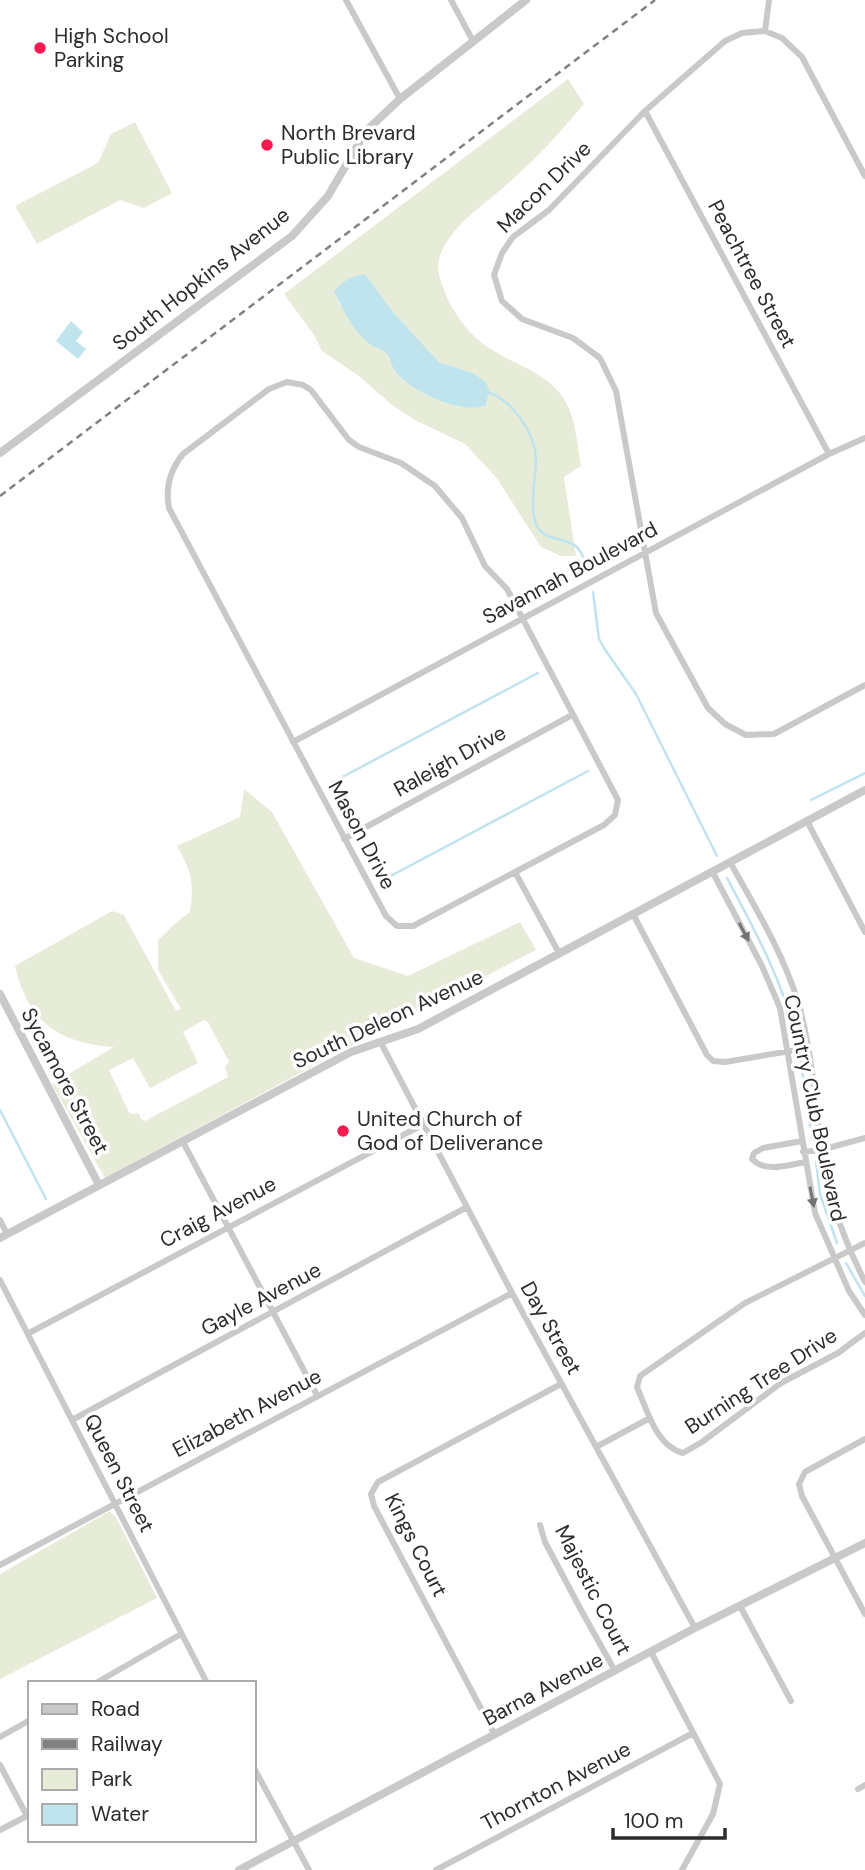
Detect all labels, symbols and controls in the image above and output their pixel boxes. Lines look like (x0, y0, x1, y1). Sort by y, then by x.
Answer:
place label: High School Parking (54, 22, 169, 74)
marker: High School Parking (32, 40, 48, 56)
place label: North Brevard Public Library (281, 119, 416, 171)
street label: Macon Drive (491, 135, 597, 239)
marker: North Brevard Public Library (259, 137, 275, 153)
street label: Peachtree Street (701, 195, 803, 353)
street label: South Hopkins Avenue (107, 201, 295, 357)
street label: Savannah Boulevard (478, 515, 662, 631)
street label: Raleigh Drive (389, 719, 511, 803)
street label: Mason Drive (322, 776, 402, 894)
one-way arrow (738, 922, 750, 941)
street label: South Deleon Avenue (288, 963, 488, 1075)
street label: Country Club Boulevard (777, 992, 853, 1224)
street label: Sycamore Street (15, 1003, 115, 1159)
place label: United Church of God of Deliverance (357, 1105, 543, 1157)
marker: United Church of God of Deliverance (335, 1123, 351, 1139)
street label: Craig Avenue (155, 1170, 281, 1254)
one-way arrow (806, 1186, 817, 1208)
street label: Gayle Avenue (196, 1256, 326, 1342)
street label: Day Street (514, 1276, 588, 1380)
street label: Burning Tree Drive (680, 1321, 843, 1441)
street label: Elizabeth Avenue (168, 1362, 326, 1464)
street label: Queen Street (77, 1409, 161, 1537)
street label: Kings Court (378, 1488, 454, 1602)
street label: Majestic Court (548, 1520, 638, 1660)
street label: Barna Avenue (478, 1646, 608, 1732)
legend (28, 1681, 256, 1842)
text: Road (91, 1695, 140, 1723)
text: Railway (91, 1730, 163, 1758)
street label: Thornton Avenue (476, 1735, 636, 1837)
text: Park (91, 1765, 133, 1793)
scale bar (613, 1797, 725, 1841)
text: Water (91, 1800, 149, 1828)
text: 100 m (624, 1807, 684, 1835)

